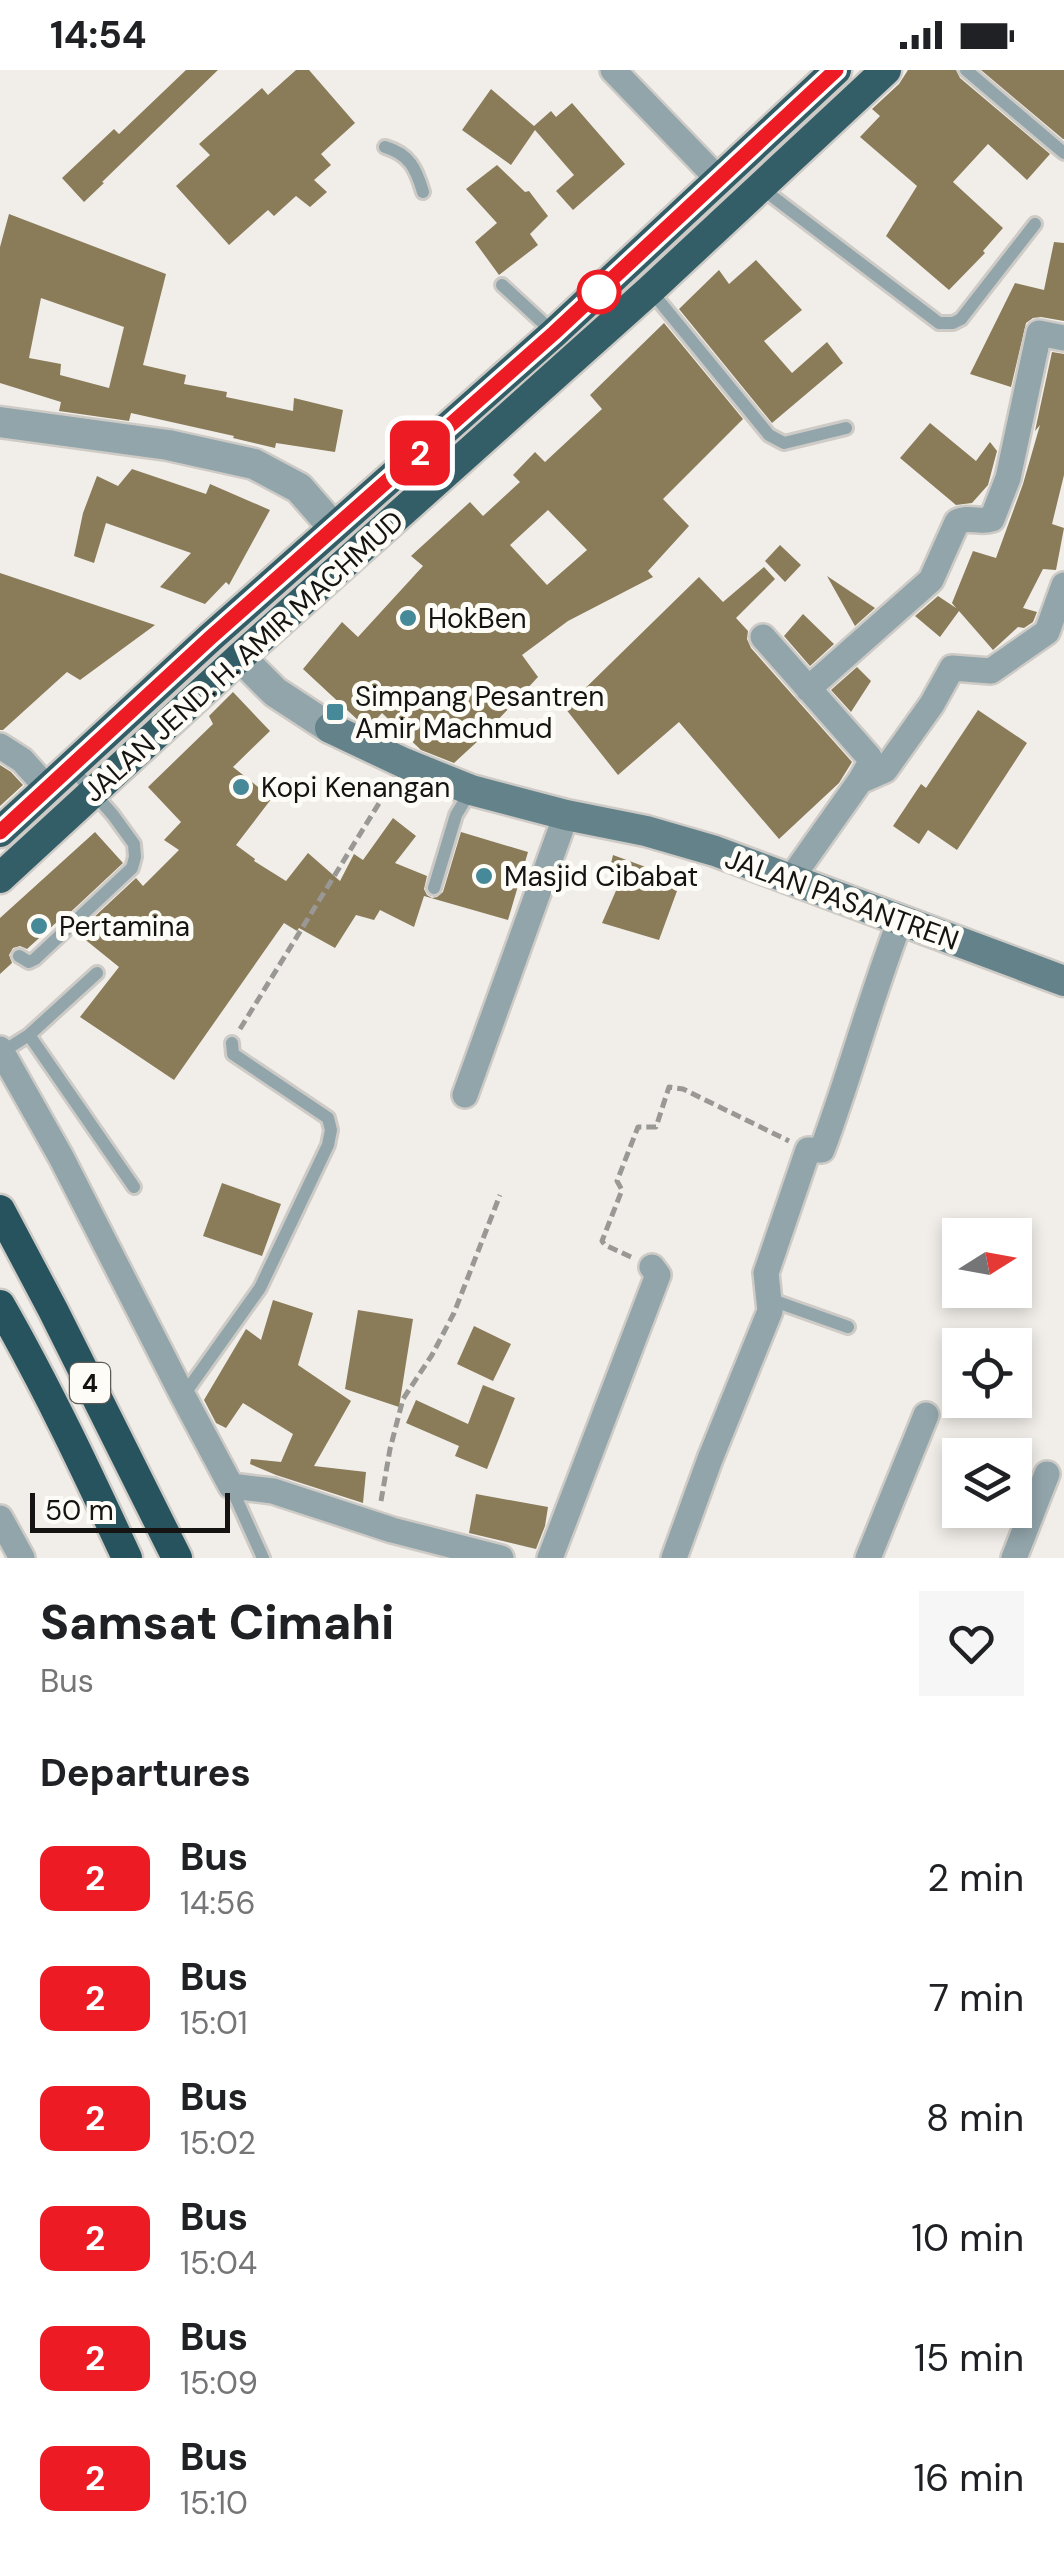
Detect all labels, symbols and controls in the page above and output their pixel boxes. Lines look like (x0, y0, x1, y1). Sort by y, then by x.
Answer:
text: 14:54 (50, 10, 147, 60)
unlabelled marker (578, 271, 620, 313)
line badge: 2 (388, 420, 452, 486)
text: 2 (410, 430, 430, 476)
street label: JALAN JEND. H. AMIR MACHMUD (75, 503, 411, 810)
place label: HokBen (428, 600, 527, 637)
marker: HokBen (397, 607, 419, 629)
place label: Simpang Pesantren Amir Machmud (355, 678, 604, 747)
marker: Simpang Pesantren Amir Machmud (324, 701, 346, 723)
place label: Kopi Kenangan (261, 769, 450, 806)
marker: Kopi Kenangan (230, 776, 252, 798)
street label: JALAN PASANTREN (720, 840, 964, 959)
place label: Masjid Cibabat (504, 858, 698, 895)
marker: Masjid Cibabat (473, 865, 495, 887)
place label: Pertamina (59, 908, 190, 945)
marker: Pertamina (28, 915, 50, 937)
north arrow (942, 1218, 1032, 1308)
map controls (942, 1218, 1032, 1528)
button: locate (942, 1328, 1032, 1418)
road number: 4 (70, 1363, 110, 1403)
button: layers (942, 1438, 1032, 1528)
scale bar (30, 1488, 230, 1532)
text: 50 m (45, 1492, 114, 1529)
text: Samsat Cimahi (40, 1591, 394, 1654)
button: heart (919, 1591, 1024, 1696)
text: Bus (40, 1660, 94, 1702)
text: Departures (40, 1748, 251, 1798)
text: Bus (180, 1832, 248, 1882)
text: 2 min (927, 1853, 1024, 1903)
text: 2 (85, 1855, 105, 1901)
text: 14:56 (180, 1882, 256, 1924)
text: Bus (180, 1952, 248, 2002)
text: 7 min (929, 1973, 1024, 2023)
text: 2 (85, 1975, 105, 2021)
text: 15:01 (180, 2002, 248, 2044)
text: Bus (180, 2072, 248, 2122)
text: 8 min (926, 2093, 1024, 2143)
text: 2 (85, 2095, 105, 2141)
text: 15:02 (180, 2122, 256, 2164)
text: Bus (180, 2192, 248, 2242)
text: 10 min (911, 2213, 1024, 2263)
text: 2 (85, 2215, 105, 2261)
text: 15:04 (180, 2242, 257, 2284)
text: Bus (180, 2312, 248, 2362)
text: 15 min (914, 2333, 1024, 2383)
text: 2 (85, 2335, 105, 2381)
text: 15:09 (180, 2362, 258, 2404)
text: Bus (180, 2432, 248, 2482)
text: 16 min (913, 2453, 1024, 2503)
text: 2 (85, 2455, 105, 2501)
text: 15:10 (180, 2482, 248, 2524)

